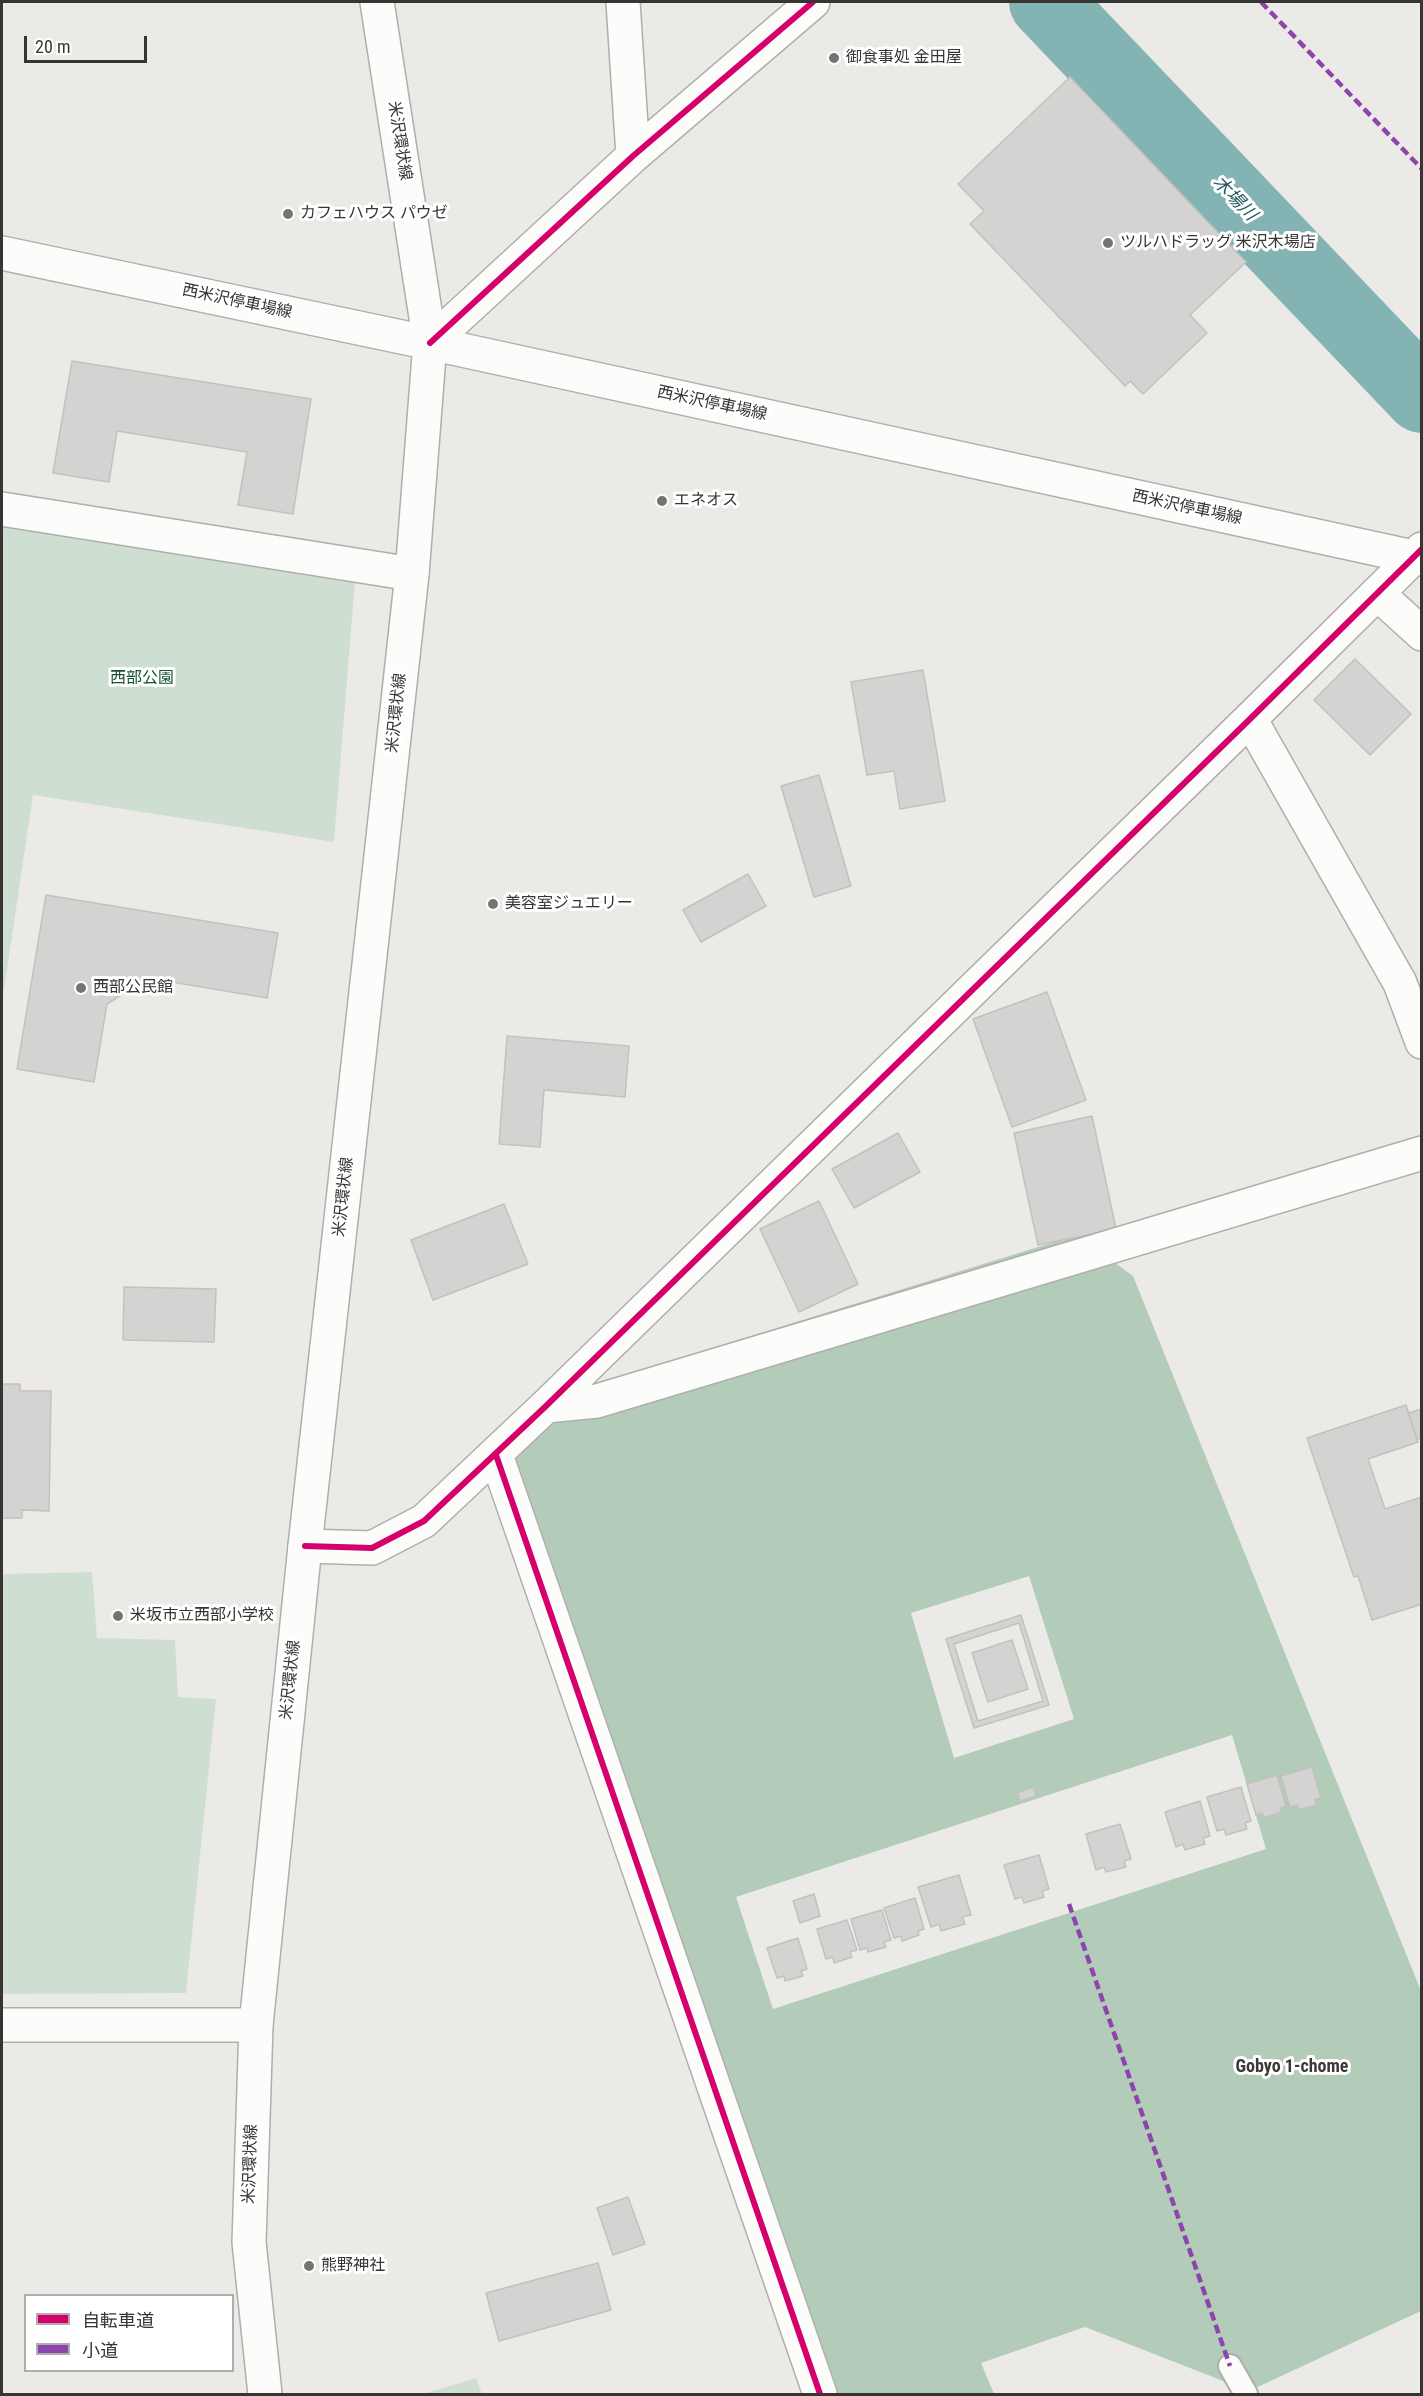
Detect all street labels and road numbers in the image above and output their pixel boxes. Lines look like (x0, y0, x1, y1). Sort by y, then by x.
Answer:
street label: 米沢環状線 (383, 100, 415, 182)
street label: 西米沢停車場線 (180, 281, 294, 323)
street label: 西米沢停車場線 (655, 383, 769, 425)
street label: 西米沢停車場線 (1130, 487, 1244, 529)
street label: 米沢環状線 (383, 672, 411, 754)
street label: 米沢環状線 (330, 1156, 358, 1238)
street label: 米沢環状線 (277, 1639, 305, 1721)
street label: 米沢環状線 (240, 2124, 262, 2204)

